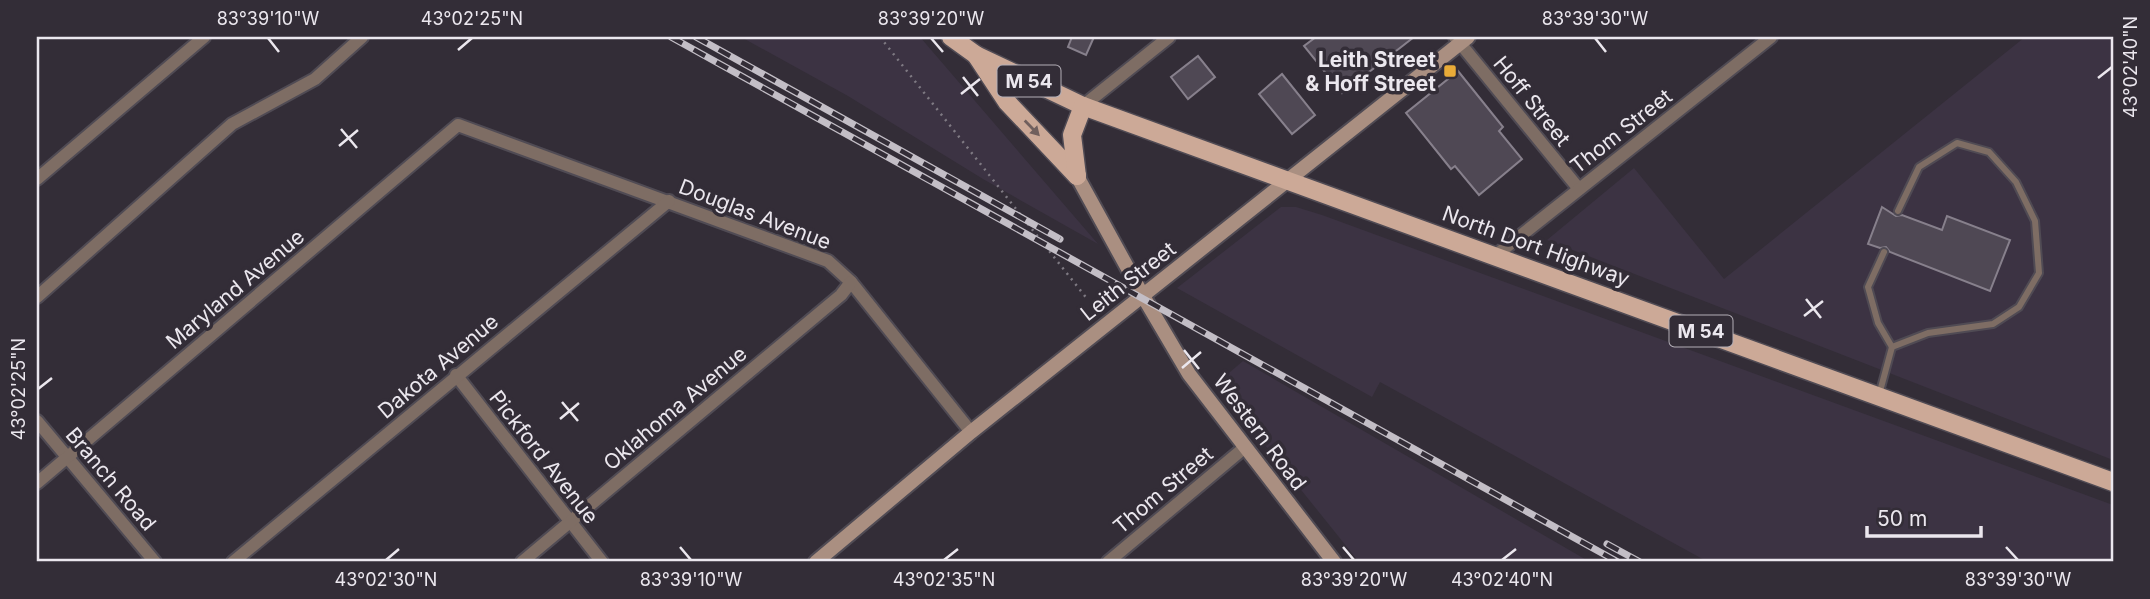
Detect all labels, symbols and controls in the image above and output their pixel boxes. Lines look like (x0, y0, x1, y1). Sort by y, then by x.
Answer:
text: 83°39'10"W (217, 8, 320, 29)
text: 43°02'25"N (421, 8, 523, 29)
text: 83°39'20"W (878, 8, 984, 29)
text: 83°39'30"W (1542, 8, 1648, 29)
text: 43°02'40"N (2120, 16, 2141, 118)
place label: Leith Street & Hoff Street (1305, 47, 1436, 96)
street label: Hoff Street (1488, 51, 1576, 151)
marker: Leith Street & Hoff Street (1442, 63, 1458, 79)
road number: M 54 (998, 66, 1060, 96)
street label: Thom Street (1565, 83, 1677, 178)
one-way arrow (1024, 119, 1040, 137)
street label: Douglas Avenue (676, 174, 834, 254)
street label: North Dort Highway (1439, 201, 1633, 292)
street label: Maryland Avenue (161, 224, 309, 354)
street label: Leith Street (1076, 236, 1181, 326)
street label: Dakota Avenue (373, 309, 503, 423)
road number: M 54 (1670, 316, 1732, 346)
text: 43°02'25"N (8, 338, 29, 440)
street label: Oklahoma Avenue (598, 341, 752, 475)
street label: Western Road (1208, 369, 1312, 495)
street label: Pickford Avenue (484, 386, 604, 528)
street label: Branch Road (61, 422, 161, 536)
street label: Thom Street (1108, 441, 1218, 539)
scale bar (1867, 494, 1980, 538)
text: 50 m (1877, 506, 1927, 531)
text: 43°02'30"N (335, 569, 437, 590)
text: 83°39'10"W (640, 569, 743, 590)
text: 43°02'35"N (893, 569, 995, 590)
text: 83°39'20"W (1301, 569, 1407, 590)
text: 43°02'40"N (1451, 569, 1553, 590)
text: 83°39'30"W (1965, 569, 2071, 590)

